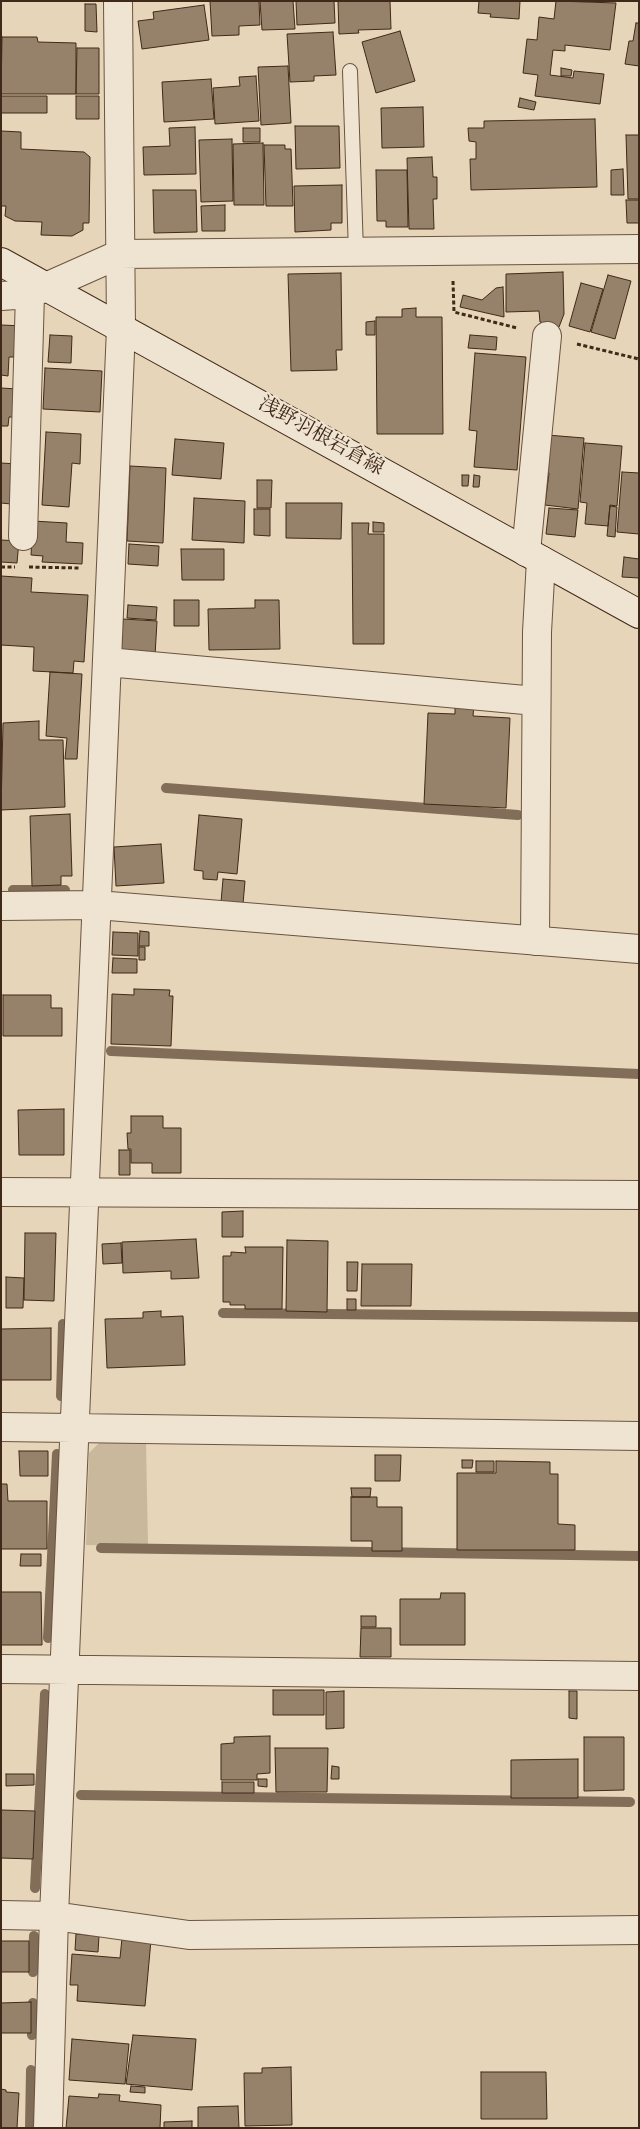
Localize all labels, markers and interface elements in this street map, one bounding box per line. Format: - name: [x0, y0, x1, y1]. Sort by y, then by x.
- street label: 浅野羽根岩倉線: [253, 394, 387, 482]

